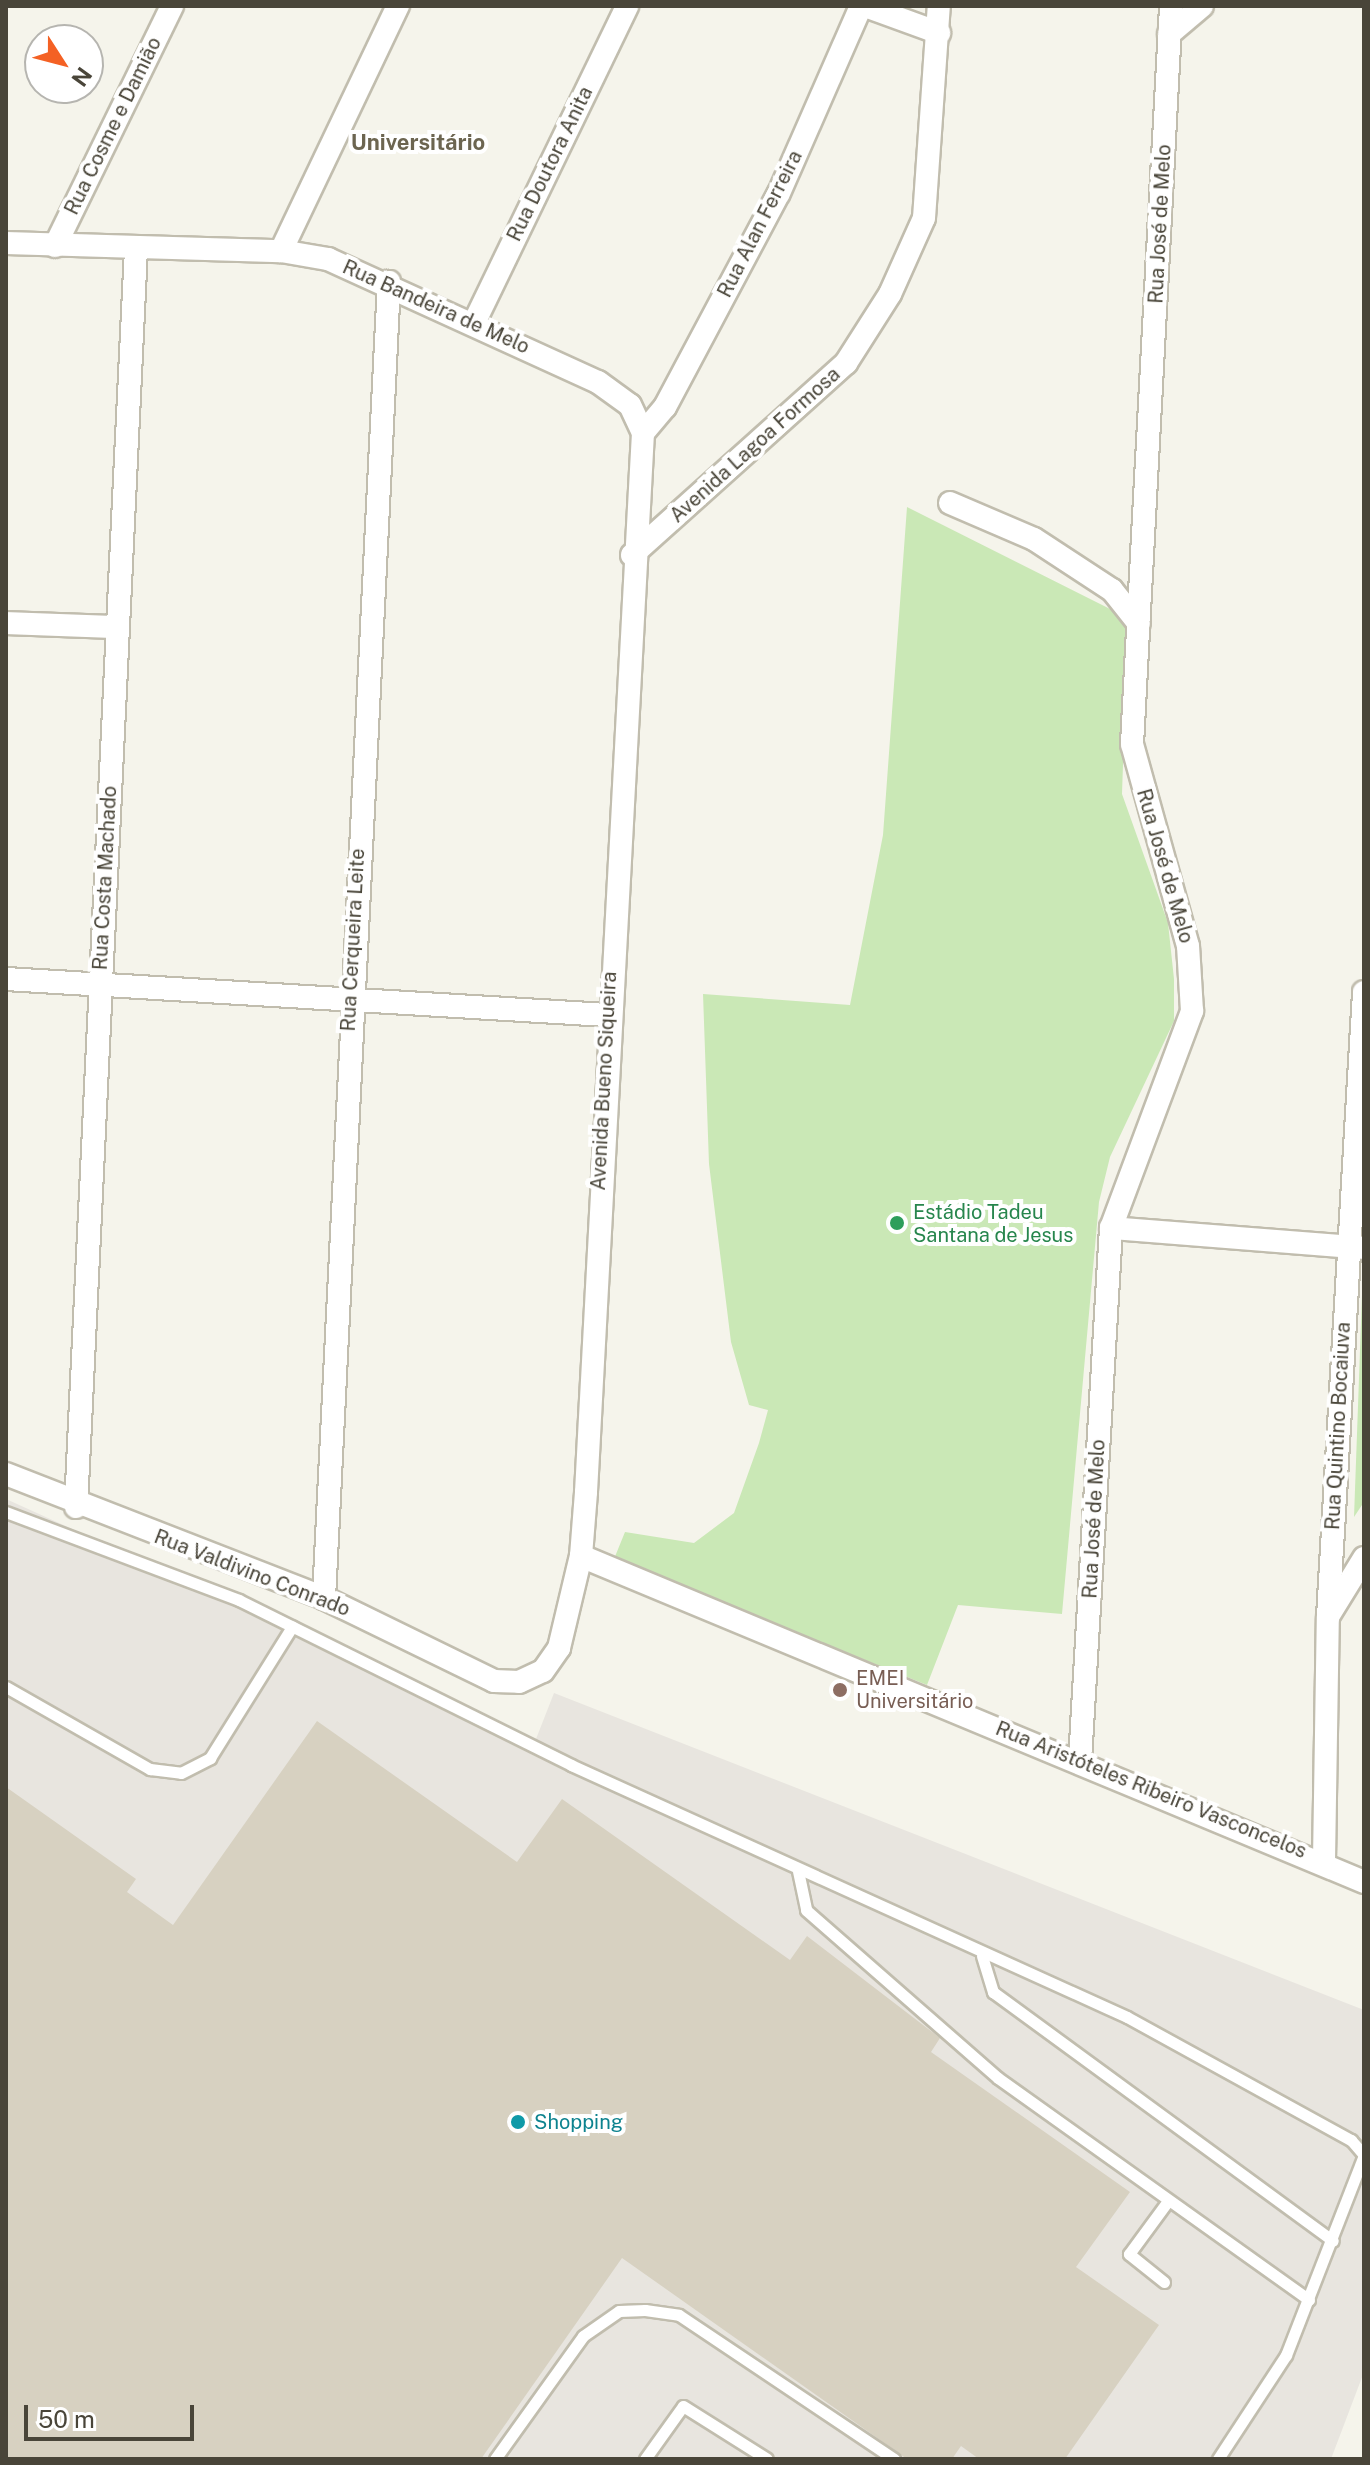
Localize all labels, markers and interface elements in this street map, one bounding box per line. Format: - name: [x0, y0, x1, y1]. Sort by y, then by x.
- north arrow: [24, 24, 104, 104]
- street label: Rua Cosme e Damião: [59, 33, 167, 219]
- text: N: [66, 62, 97, 92]
- street label: Rua Doutora Anita: [502, 83, 598, 245]
- district label: Universitário: [351, 130, 485, 156]
- street label: Rua José de Melo: [1144, 143, 1176, 305]
- street label: Rua Alan Ferreira: [713, 146, 807, 302]
- street label: Rua Bandeira de Melo: [339, 255, 533, 359]
- street label: Avenida Lagoa Formosa: [665, 362, 845, 528]
- street label: Rua Costa Machado: [88, 785, 122, 971]
- street label: Rua José de Melo: [1131, 786, 1199, 946]
- street label: Rua Cerqueira Leite: [336, 848, 370, 1032]
- street label: Avenida Bueno Siqueira: [586, 971, 622, 1191]
- place label: Estádio Tadeu Santana de Jesus: [913, 1200, 1074, 1247]
- marker: Estádio Tadeu Santana de Jesus: [888, 1214, 906, 1232]
- street label: Rua Quintino Bocaiuva: [1321, 1321, 1355, 1531]
- street label: Rua José de Melo: [1078, 1438, 1110, 1600]
- street label: Rua Valdivino Conrado: [150, 1524, 354, 1622]
- place label: EMEI Universitário: [856, 1666, 973, 1713]
- marker: EMEI Universitário: [831, 1681, 849, 1699]
- street label: Rua Aristóteles Ribeiro Vasconcelos: [992, 1716, 1310, 1864]
- place label: Shopping: [534, 2110, 623, 2134]
- marker: Shopping: [509, 2113, 527, 2131]
- scale bar: [28, 2389, 198, 2439]
- text: 50 m: [38, 2405, 95, 2433]

